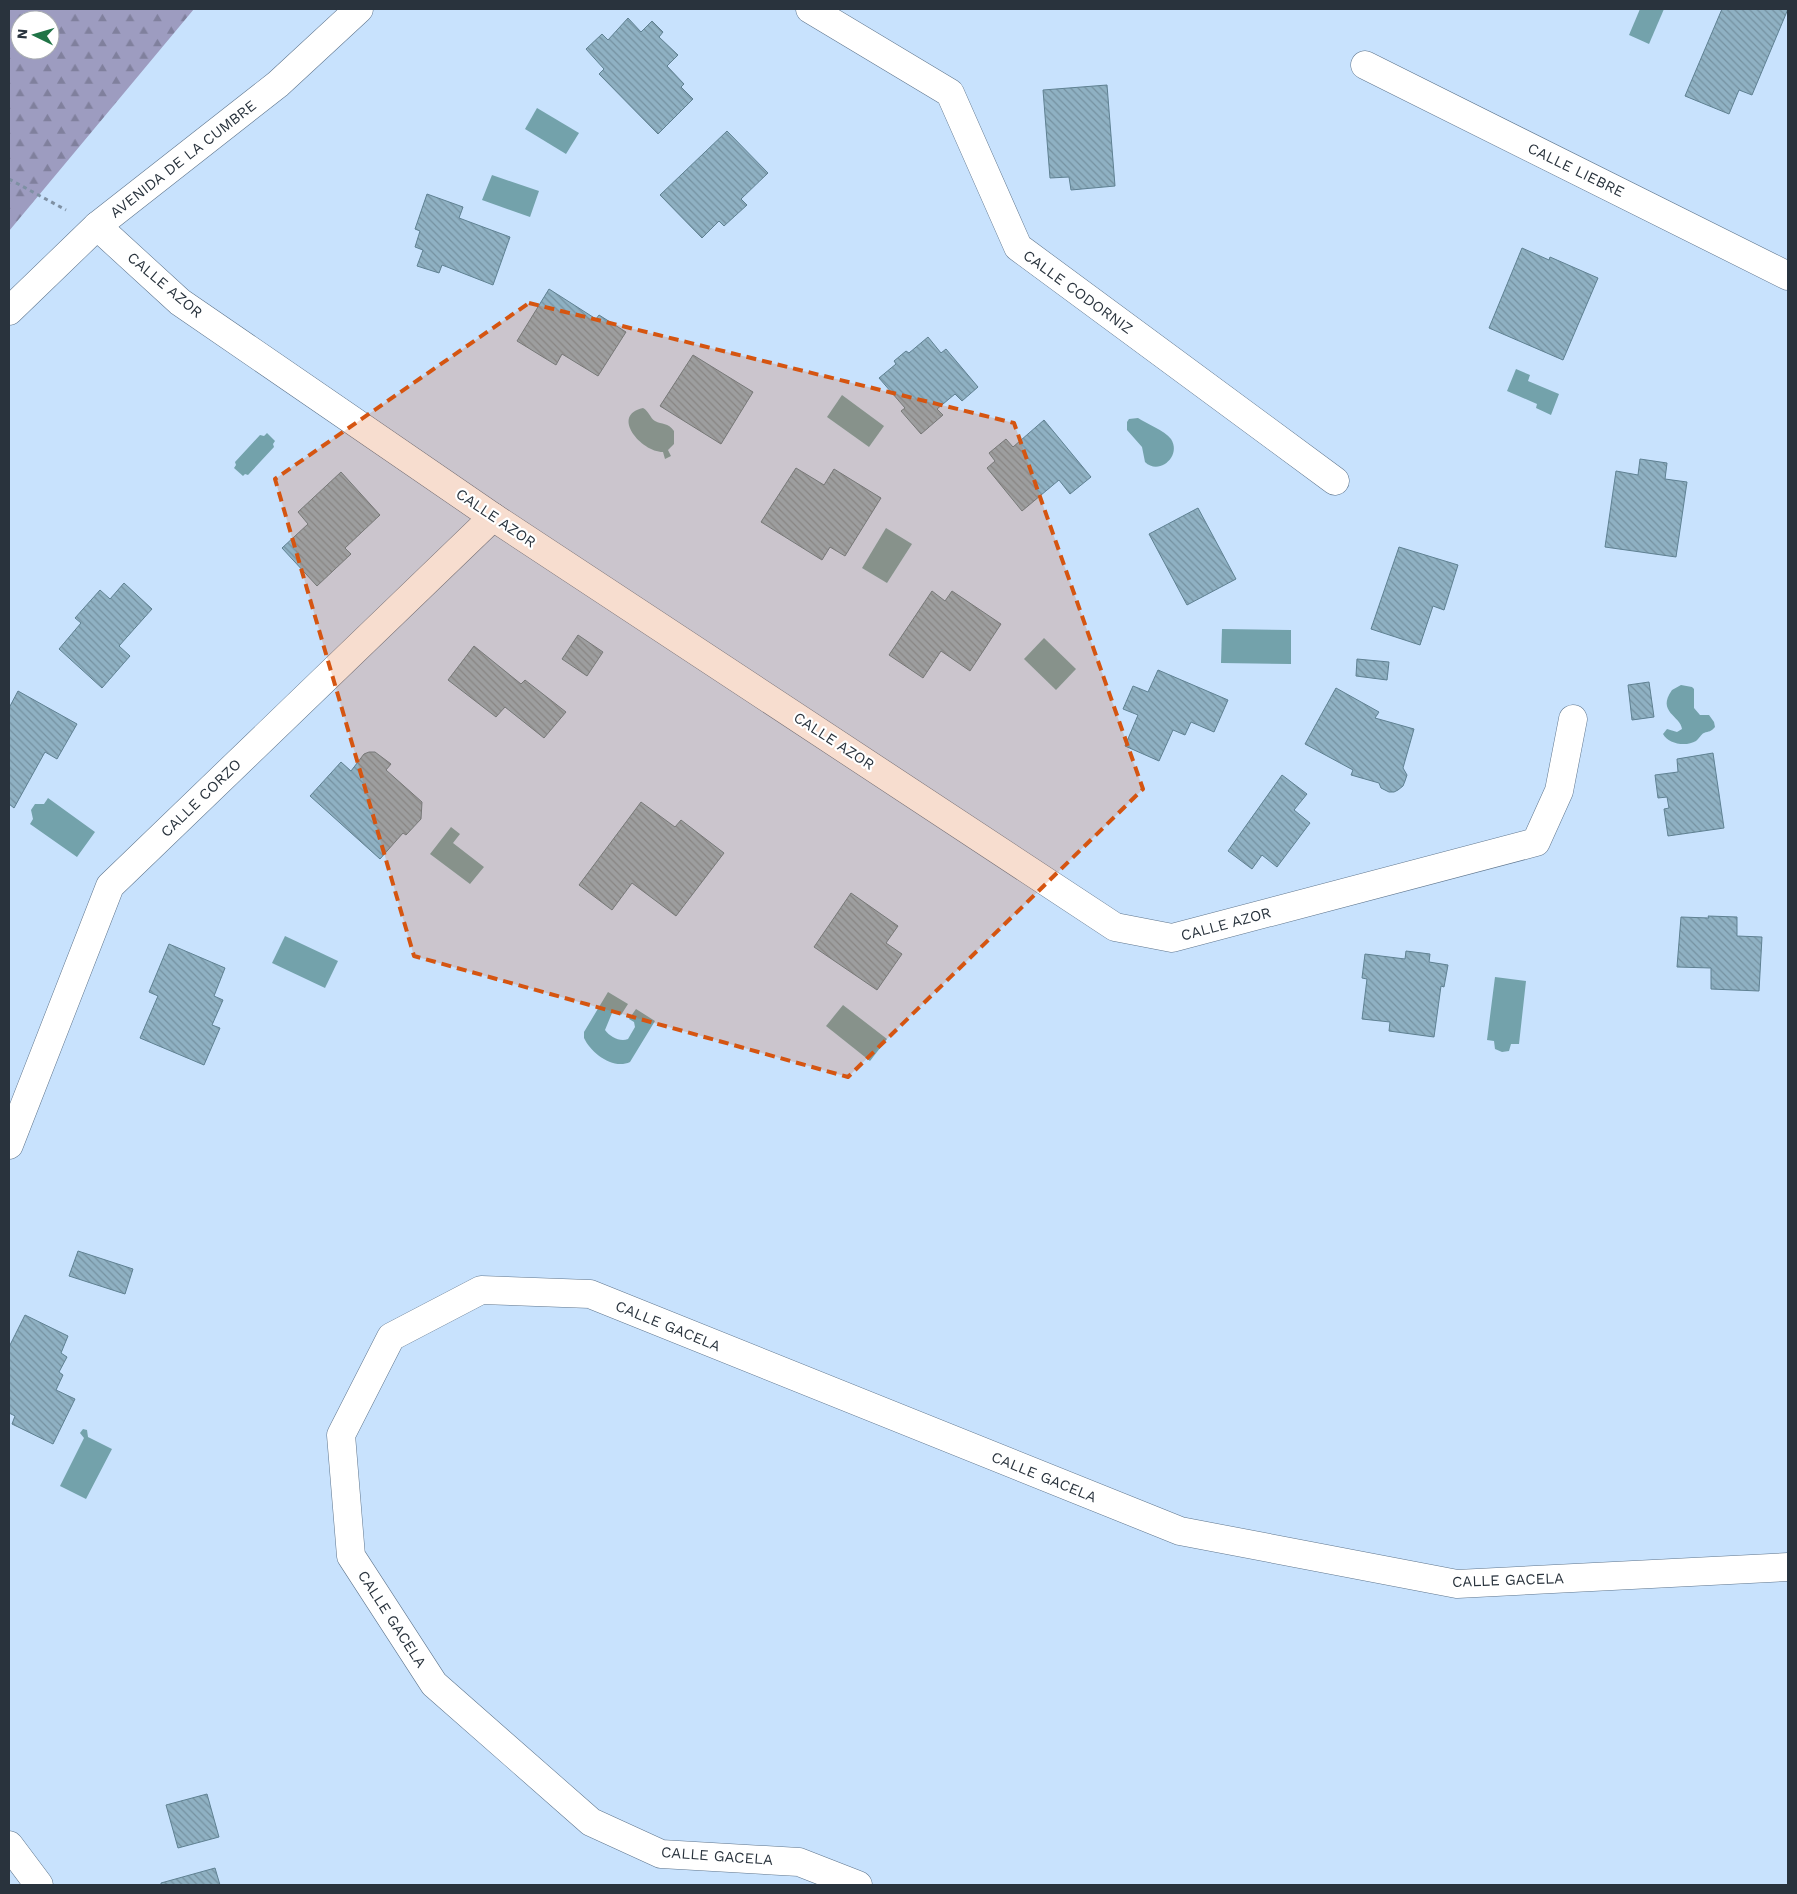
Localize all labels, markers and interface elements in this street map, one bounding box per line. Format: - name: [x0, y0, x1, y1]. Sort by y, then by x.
- north arrow: [10, 10, 60, 60]
- text: N: [14, 28, 30, 40]
- street label: AVENIDA DE LA CUMBRE: [106, 96, 260, 222]
- street label: CALLE LIEBRE: [1525, 139, 1627, 201]
- street label: CALLE CODORNIZ: [1020, 246, 1136, 338]
- street label: CALLE AZOR: [124, 248, 206, 322]
- street label: CALLE AZOR: [453, 485, 539, 551]
- street label: CALLE AZOR: [790, 708, 878, 774]
- street label: CALLE CORZO: [157, 755, 245, 841]
- street label: CALLE AZOR: [1179, 903, 1273, 945]
- street label: CALLE GACELA: [613, 1297, 723, 1355]
- street label: CALLE GACELA: [989, 1448, 1099, 1506]
- street label: CALLE GACELA: [354, 1567, 430, 1671]
- street label: CALLE GACELA: [1452, 1569, 1564, 1591]
- street label: CALLE GACELA: [661, 1843, 774, 1869]

